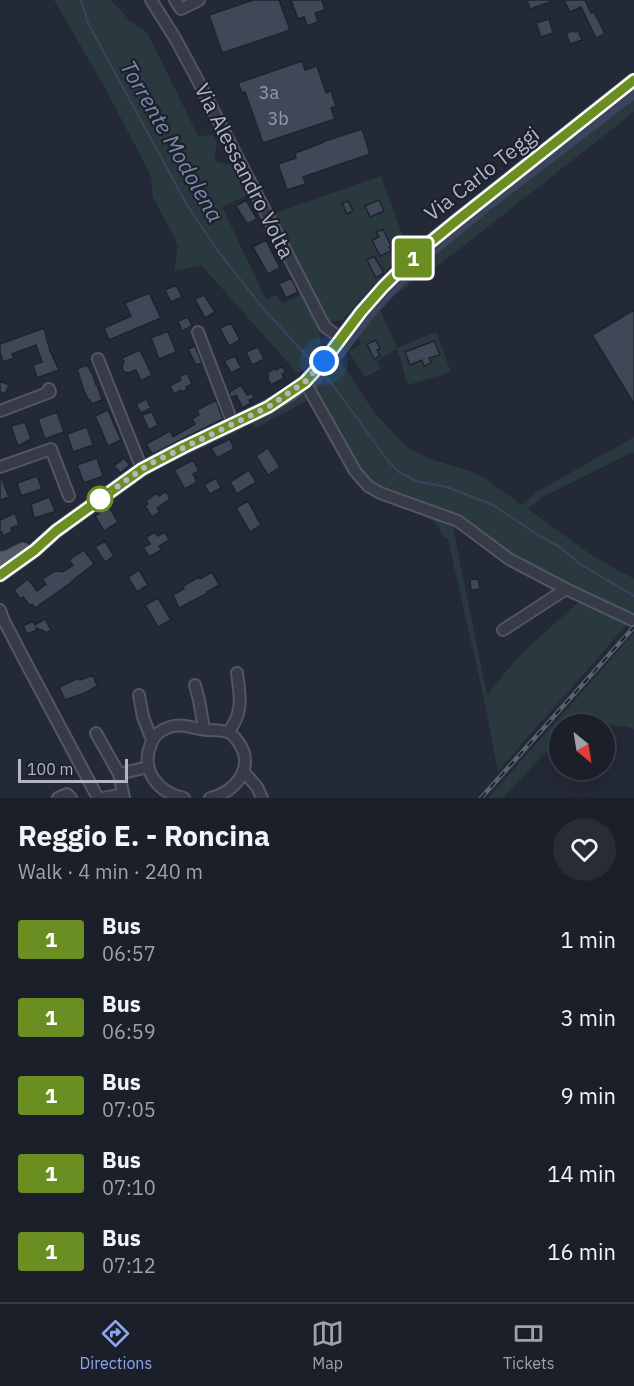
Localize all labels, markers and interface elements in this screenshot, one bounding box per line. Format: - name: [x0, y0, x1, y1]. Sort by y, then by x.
- water label: Torrente Modolena: [114, 54, 231, 227]
- street label: Via Alessandro Volta: [189, 78, 301, 263]
- house number: 3a: [259, 81, 280, 104]
- house number: 3b: [267, 107, 289, 130]
- street label: Via Carlo Teggi: [418, 120, 544, 227]
- line badge: 1: [394, 238, 432, 278]
- text: 1: [407, 244, 419, 272]
- your location: [309, 346, 339, 376]
- unlabelled marker: [87, 486, 113, 512]
- north arrow: [549, 714, 615, 780]
- map controls: [549, 714, 615, 780]
- scale bar: [18, 756, 128, 784]
- text: 100 m: [27, 759, 74, 779]
- text: Reggio E. - Roncina: [18, 817, 270, 854]
- button: heart: [553, 818, 616, 881]
- text: Walk · 4 min · 240 m: [18, 858, 203, 885]
- text: Bus: [102, 911, 141, 940]
- text: 1: [45, 925, 57, 953]
- text: 1 min: [560, 925, 616, 954]
- text: 06:57: [102, 940, 156, 967]
- text: Bus: [102, 989, 141, 1018]
- text: 1: [45, 1003, 57, 1031]
- text: 3 min: [560, 1003, 616, 1032]
- text: 06:59: [102, 1018, 156, 1045]
- text: Bus: [102, 1067, 141, 1096]
- text: 1: [45, 1081, 57, 1109]
- text: 9 min: [560, 1081, 616, 1110]
- text: 07:05: [102, 1096, 156, 1123]
- text: Bus: [102, 1145, 141, 1174]
- text: 1: [45, 1159, 57, 1187]
- text: 14 min: [547, 1159, 616, 1188]
- text: 07:10: [102, 1174, 156, 1201]
- text: Bus: [102, 1223, 141, 1252]
- text: 1: [45, 1237, 57, 1265]
- text: 16 min: [547, 1237, 616, 1266]
- text: 07:12: [102, 1252, 156, 1279]
- tab: Directions: [79, 1317, 152, 1373]
- tab: Map: [311, 1317, 344, 1373]
- tab: Tickets: [503, 1317, 555, 1373]

